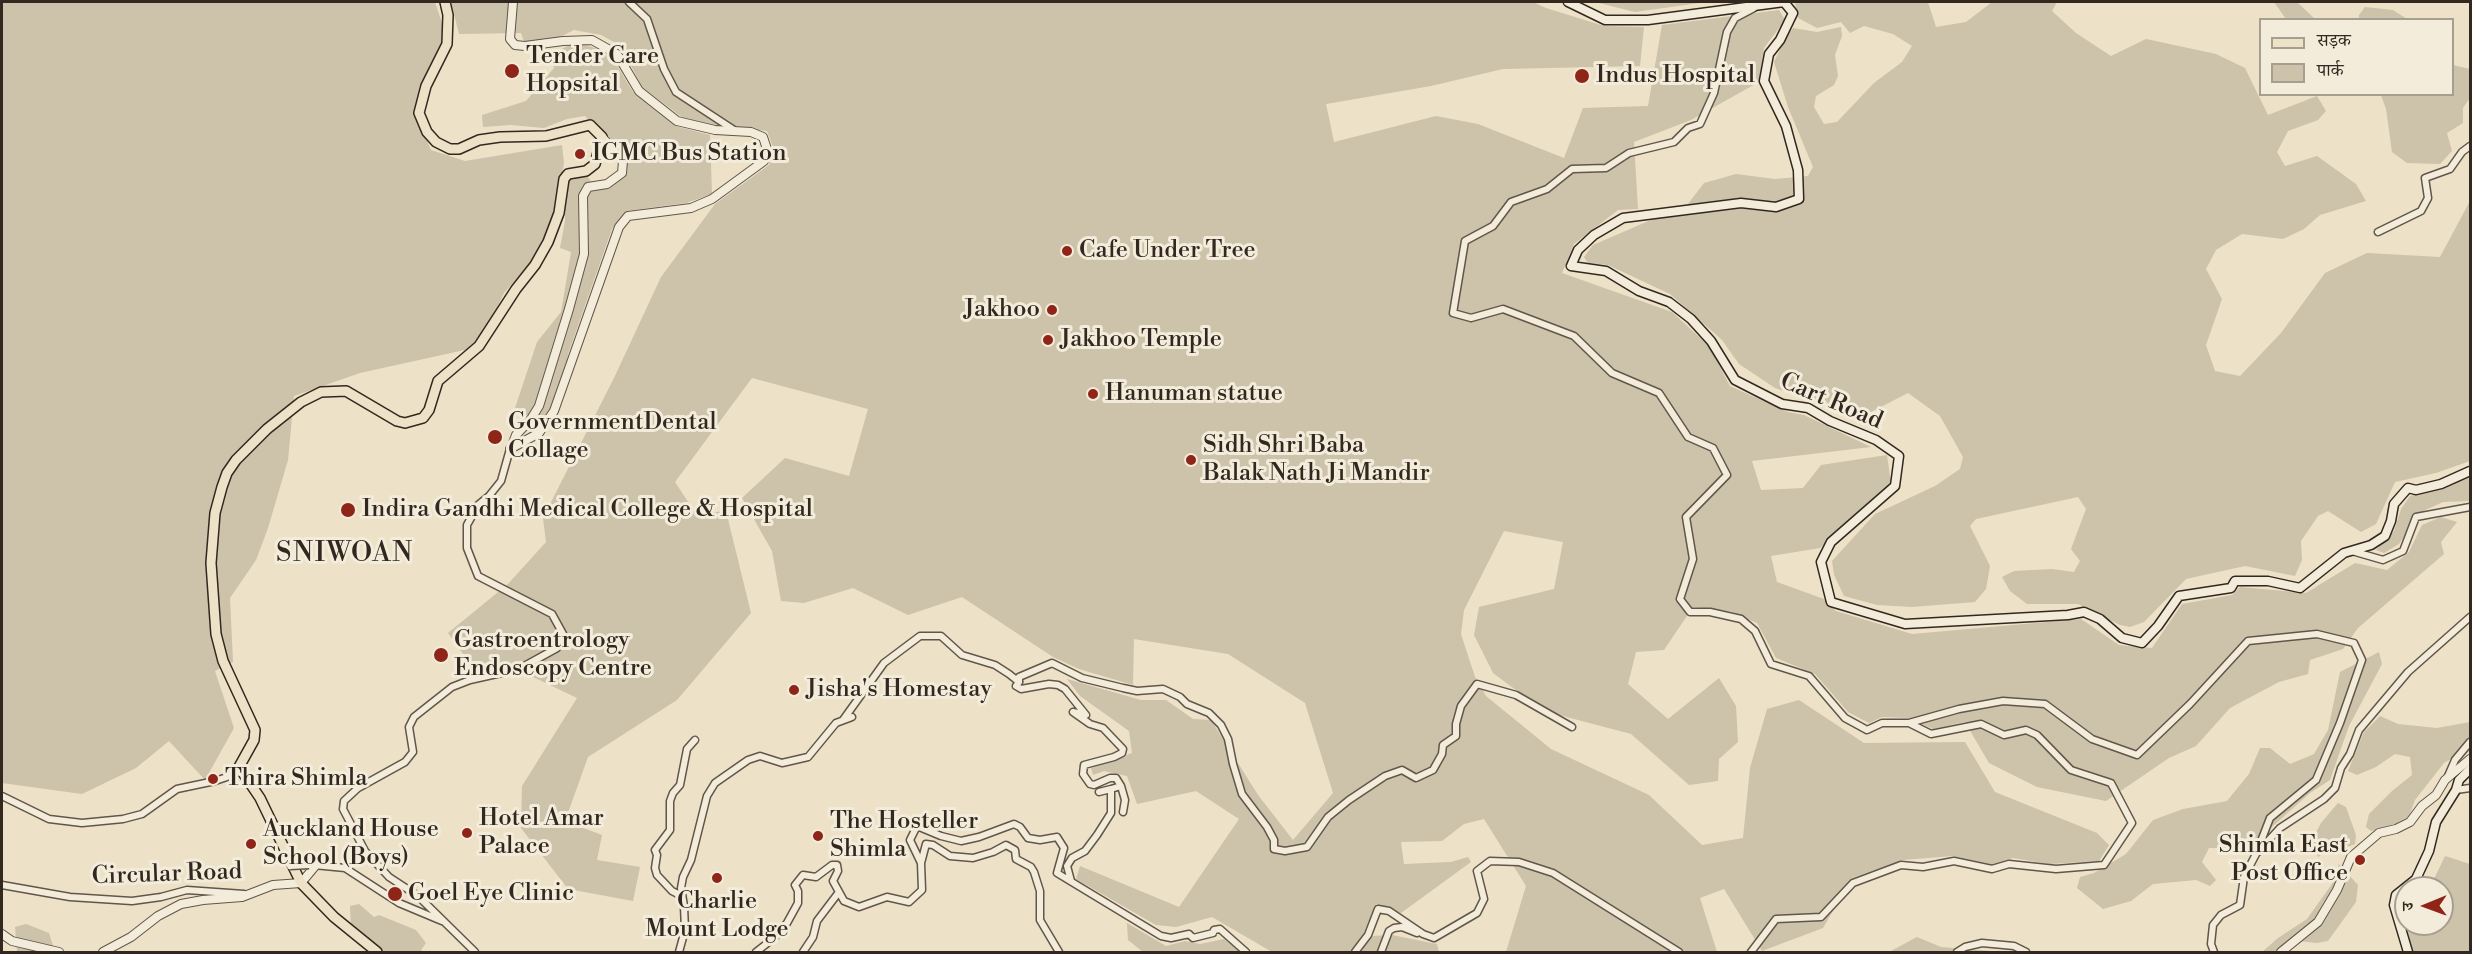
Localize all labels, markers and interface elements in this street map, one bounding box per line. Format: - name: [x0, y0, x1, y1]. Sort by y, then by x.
- legend: [2259, 18, 2454, 96]
- text: सड़क: [2317, 29, 2351, 52]
- place label: Tender Care Hopsital: [526, 43, 659, 99]
- text: पार्क: [2317, 59, 2344, 82]
- marker: Tender Care Hopsital: [503, 62, 521, 80]
- place label: Indus Hospital: [1596, 62, 1755, 90]
- marker: Indus Hospital: [1573, 67, 1591, 85]
- place label: IGMC Bus Station: [592, 140, 786, 168]
- marker: IGMC Bus Station: [573, 147, 587, 161]
- place label: Cafe Under Tree: [1079, 237, 1256, 265]
- marker: Cafe Under Tree: [1060, 244, 1074, 258]
- place label: Jakhoo: [964, 296, 1040, 324]
- marker: Jakhoo: [1045, 303, 1059, 317]
- place label: Jakhoo Temple: [1060, 326, 1222, 354]
- marker: Jakhoo Temple: [1041, 333, 1055, 347]
- street label: Cart Road: [1775, 367, 1887, 437]
- place label: Hanuman statue: [1105, 380, 1283, 408]
- marker: Hanuman statue: [1086, 387, 1100, 401]
- place label: GovernmentDental Collage: [508, 409, 717, 465]
- marker: GovernmentDental Collage: [486, 428, 504, 446]
- place label: Sidh Shri Baba Balak Nath Ji Mandir: [1203, 432, 1430, 488]
- marker: Sidh Shri Baba Balak Nath Ji Mandir: [1184, 453, 1198, 467]
- place label: Indira Gandhi Medical College & Hospital: [362, 496, 813, 524]
- marker: Indira Gandhi Medical College & Hospital: [339, 501, 357, 519]
- district label: SNIWOAN: [276, 539, 414, 571]
- place label: Gastroentrology Endoscopy Centre: [454, 627, 652, 683]
- marker: Gastroentrology Endoscopy Centre: [432, 646, 450, 664]
- place label: Jisha's Homestay: [806, 676, 992, 704]
- marker: Jisha's Homestay: [787, 683, 801, 697]
- place label: Thira Shimla: [225, 765, 367, 793]
- marker: Thira Shimla: [206, 772, 220, 786]
- place label: Hotel Amar Palace: [479, 805, 604, 861]
- place label: The Hosteller Shimla: [830, 808, 978, 864]
- place label: Auckland House School (Boys): [263, 816, 439, 872]
- marker: Hotel Amar Palace: [460, 826, 474, 840]
- marker: The Hosteller Shimla: [811, 829, 825, 843]
- place label: Shimla East Post Office: [2219, 832, 2348, 888]
- marker: Auckland House School (Boys): [244, 837, 258, 851]
- marker: Shimla East Post Office: [2353, 853, 2367, 867]
- street label: Circular Road: [91, 858, 243, 892]
- marker: Charlie Mount Lodge: [710, 871, 724, 885]
- north arrow: [2394, 876, 2454, 936]
- place label: Goel Eye Clinic: [408, 880, 574, 908]
- marker: Goel Eye Clinic: [386, 885, 404, 903]
- place label: Charlie Mount Lodge: [645, 888, 789, 944]
- text: उ: [2398, 902, 2418, 911]

